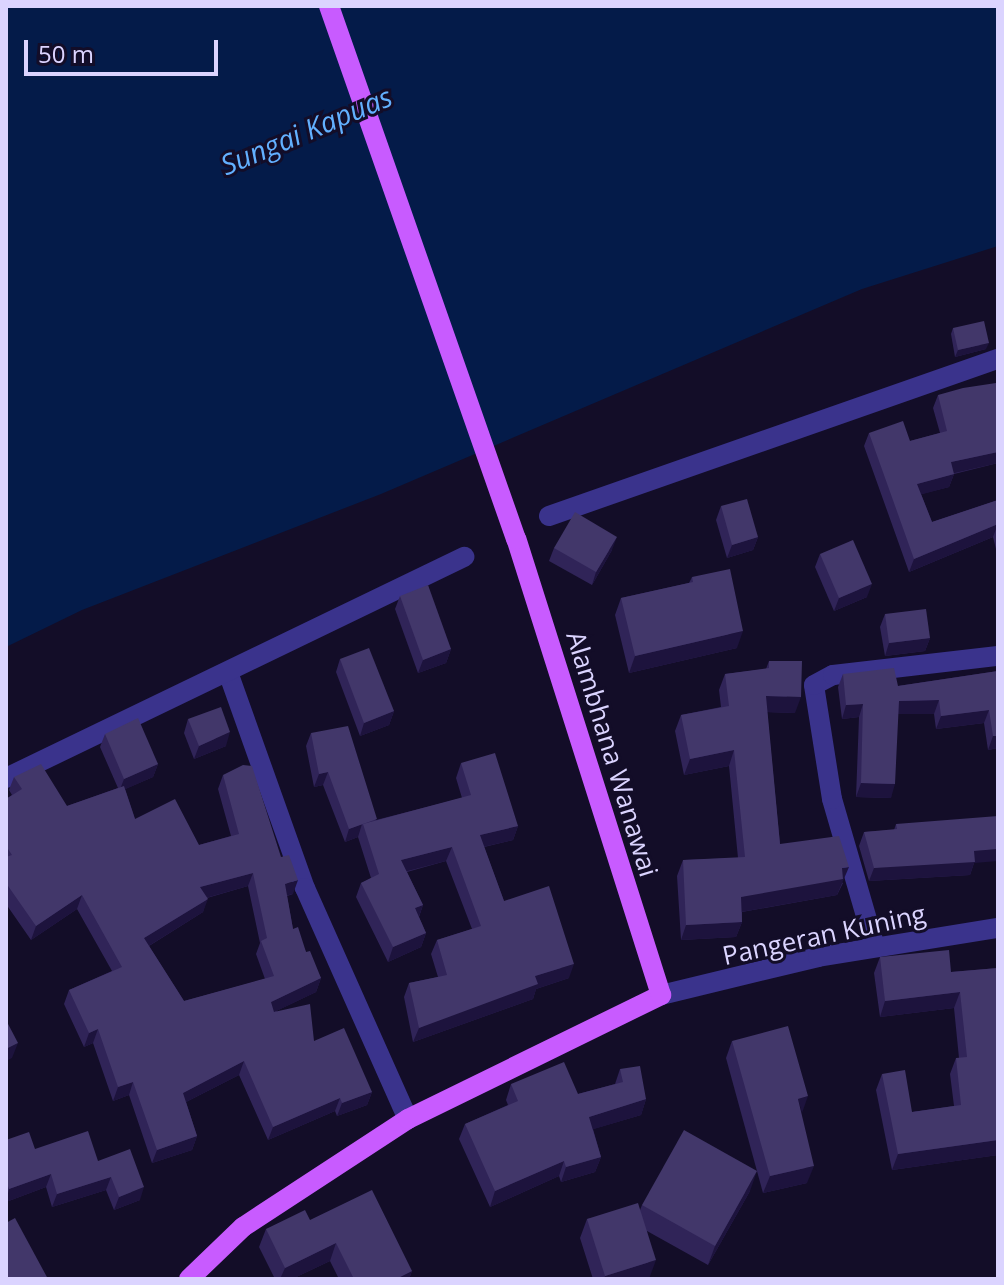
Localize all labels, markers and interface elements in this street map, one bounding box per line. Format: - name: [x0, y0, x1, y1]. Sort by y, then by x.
- scale bar: [28, 24, 222, 74]
- text: 50 m: [38, 37, 94, 70]
- water label: Sungai Kapuas: [215, 79, 397, 181]
- street label: Alambhana Wanawai: [560, 628, 664, 880]
- street label: Pangeran Kuning: [720, 898, 928, 972]

